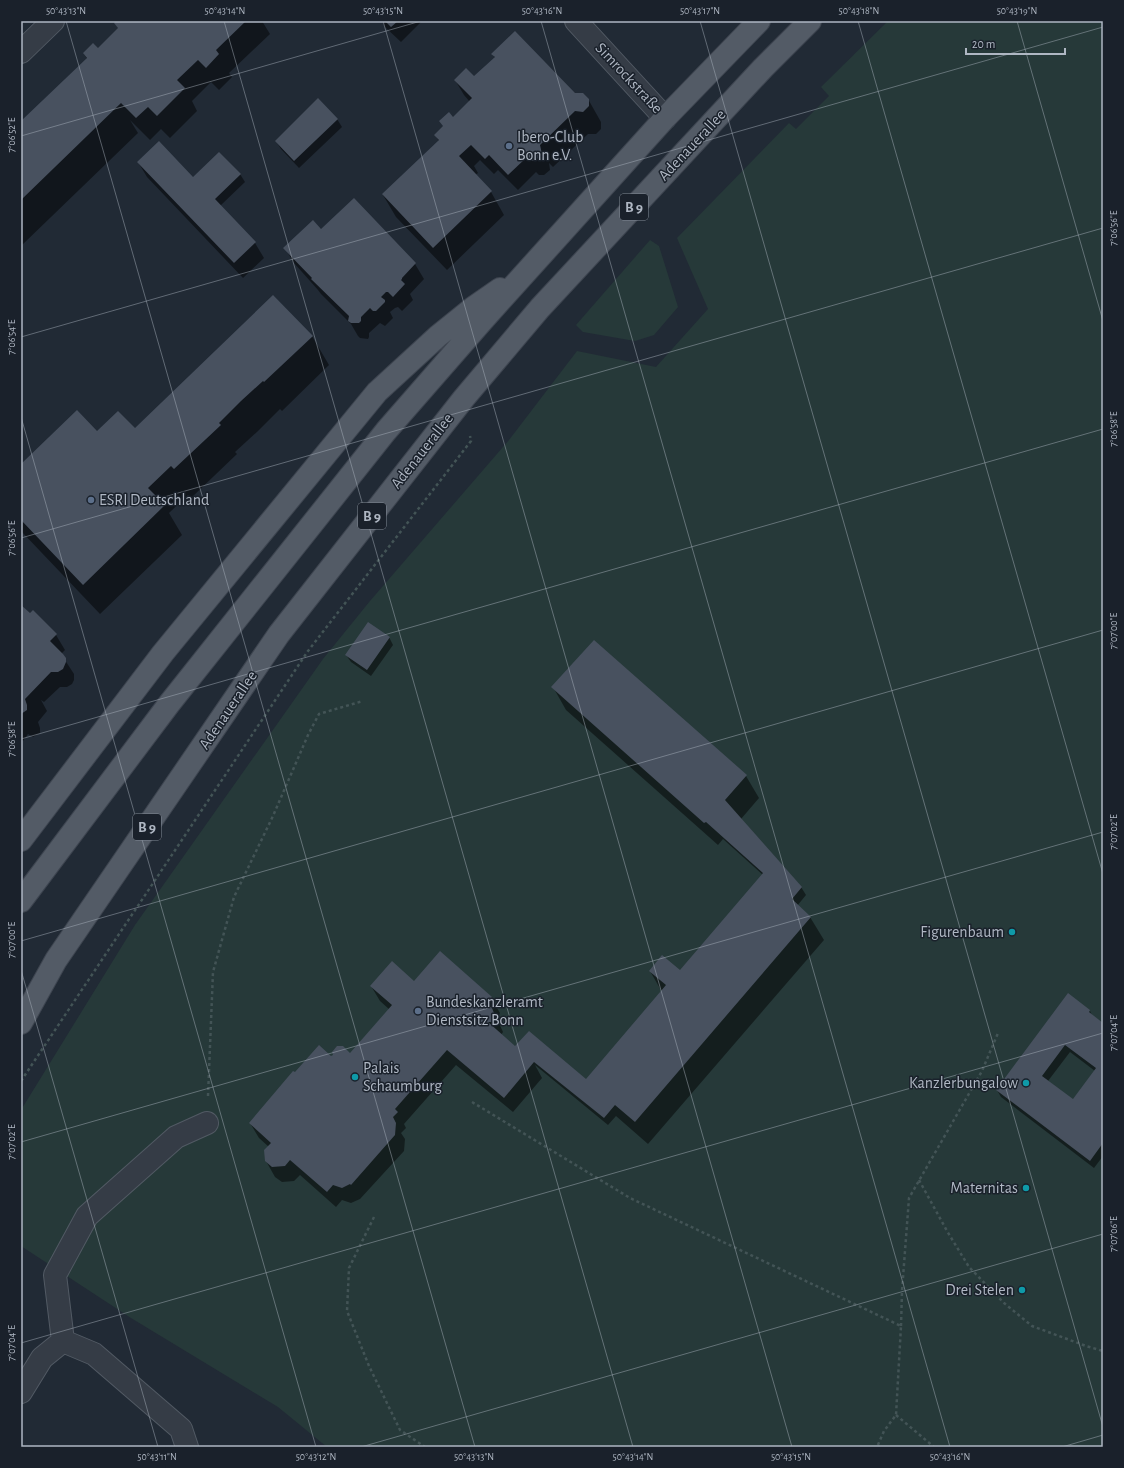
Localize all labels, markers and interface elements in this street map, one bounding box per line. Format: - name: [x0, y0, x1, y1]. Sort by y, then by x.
- text: 50°43'13"N: [46, 6, 86, 16]
- text: 50°43'14"N: [205, 6, 245, 16]
- text: 50°43'15"N: [363, 6, 403, 16]
- text: 50°43'16"N: [522, 6, 562, 16]
- text: 50°43'17"N: [680, 6, 720, 16]
- text: 50°43'18"N: [839, 6, 879, 16]
- text: 50°43'19"N: [997, 6, 1037, 16]
- scale bar: [966, 30, 1065, 56]
- text: 20 m: [972, 38, 995, 50]
- street label: Simrockstraße: [592, 40, 666, 116]
- street label: Adenauerallee: [655, 106, 729, 184]
- text: 7°06'52"E: [7, 117, 17, 153]
- place label: Ibero-Club Bonn e.V.: [517, 129, 583, 163]
- marker: Ibero-Club Bonn e.V.: [504, 141, 514, 151]
- road number: B 9: [620, 194, 648, 220]
- text: 7°06'56"E: [1109, 210, 1119, 246]
- text: 7°06'54"E: [7, 319, 17, 355]
- street label: Adenauerallee: [388, 410, 456, 492]
- text: 7°06'58"E: [1109, 411, 1119, 447]
- place label: ESRI Deutschland: [99, 492, 209, 508]
- marker: ESRI Deutschland: [86, 495, 96, 505]
- road number: B 9: [358, 503, 386, 529]
- text: 7°06'56"E: [7, 520, 17, 556]
- text: 7°07'00"E: [1109, 613, 1119, 649]
- street label: Adenauerallee: [196, 668, 260, 752]
- text: 7°06'58"E: [7, 721, 17, 757]
- road number: B 9: [133, 814, 161, 840]
- text: 7°07'02"E: [1109, 814, 1119, 850]
- text: 7°07'00"E: [7, 922, 17, 958]
- place label: Figurenbaum: [920, 924, 1004, 940]
- marker: Figurenbaum: [1007, 927, 1017, 937]
- place label: Bundeskanzleramt Dienstsitz Bonn: [426, 994, 543, 1028]
- marker: Bundeskanzleramt Dienstsitz Bonn: [413, 1006, 423, 1016]
- text: 7°07'04"E: [1109, 1015, 1119, 1051]
- place label: Palais Schaumburg: [363, 1060, 442, 1094]
- marker: Palais Schaumburg: [350, 1072, 360, 1082]
- place label: Kanzlerbungalow: [909, 1075, 1018, 1091]
- marker: Kanzlerbungalow: [1021, 1078, 1031, 1088]
- text: 7°07'02"E: [7, 1124, 17, 1160]
- place label: Maternitas: [950, 1180, 1018, 1196]
- marker: Maternitas: [1021, 1183, 1031, 1193]
- text: 7°07'06"E: [1109, 1216, 1119, 1252]
- place label: Drei Stelen: [945, 1282, 1014, 1298]
- marker: Drei Stelen: [1017, 1285, 1027, 1295]
- text: 7°07'04"E: [7, 1325, 17, 1361]
- text: 50°43'11"N: [137, 1452, 177, 1462]
- text: 50°43'12"N: [296, 1452, 336, 1462]
- text: 50°43'13"N: [454, 1452, 494, 1462]
- text: 50°43'14"N: [613, 1452, 653, 1462]
- text: 50°43'15"N: [771, 1452, 811, 1462]
- text: 50°43'16"N: [930, 1452, 970, 1462]

